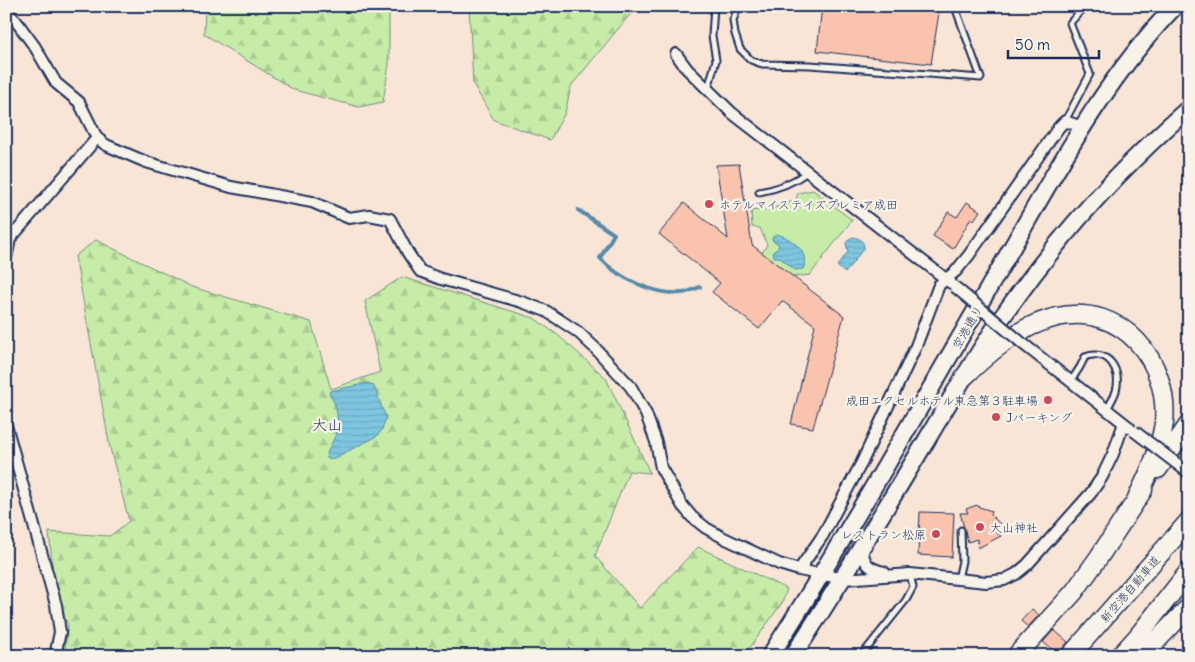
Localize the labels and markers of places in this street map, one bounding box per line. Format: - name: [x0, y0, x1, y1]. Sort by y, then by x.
- place label: ホテルマイステイズプレミア成田: [719, 197, 898, 212]
- marker: ホテルマイステイズプレミア成田: [703, 198, 715, 210]
- place label: 成田エクセルホテル東急第３駐車場: [846, 393, 1038, 408]
- marker: 成田エクセルホテル東急第３駐車場: [1042, 394, 1054, 406]
- place label: Jパーキング: [1006, 410, 1072, 425]
- marker: Jパーキング: [990, 411, 1002, 423]
- place label: 大山神社: [990, 520, 1038, 535]
- marker: 大山神社: [974, 521, 986, 533]
- place label: レストラン松原: [841, 527, 926, 542]
- marker: レストラン松原: [930, 528, 942, 540]

